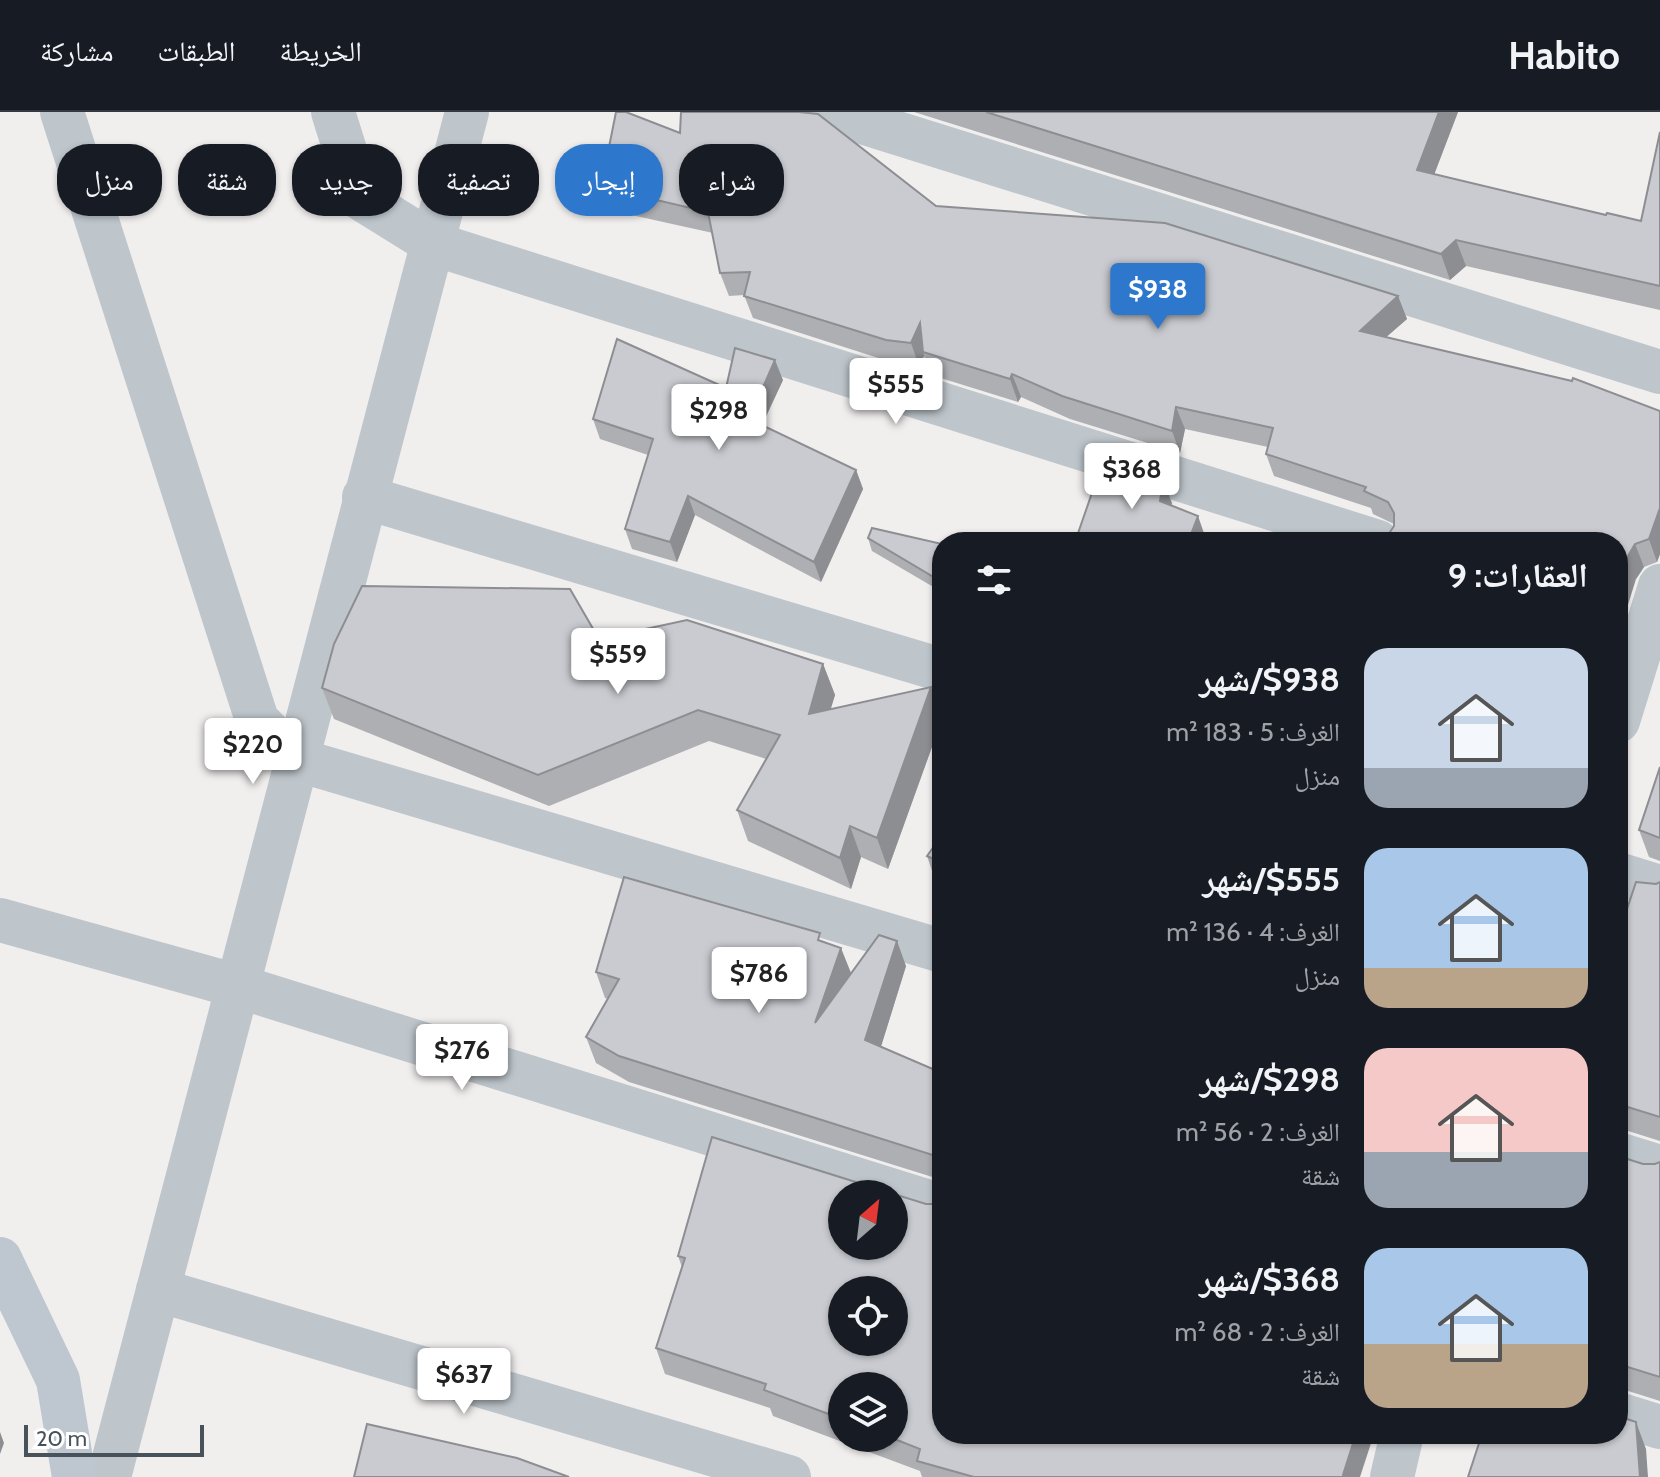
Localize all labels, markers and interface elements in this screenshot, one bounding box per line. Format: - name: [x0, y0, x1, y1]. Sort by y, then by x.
- text: Habito: [1508, 32, 1620, 79]
- text: مشاركة: [40, 34, 114, 68]
- text: الطبقات: [158, 34, 235, 68]
- text: الخريطة: [279, 34, 362, 68]
- chip: منزل: [57, 144, 162, 216]
- chip: شقة: [178, 144, 276, 216]
- chip: جديد: [292, 144, 402, 216]
- chip: تصفية: [418, 144, 539, 216]
- chip: إيجار: [555, 144, 663, 216]
- chip: شراء: [679, 144, 784, 216]
- pin: $938: [1111, 263, 1205, 331]
- text: $938: [1128, 273, 1188, 305]
- pin: $555: [849, 358, 943, 426]
- text: $555: [868, 368, 924, 400]
- pin: $298: [672, 384, 766, 452]
- text: $298: [689, 394, 749, 426]
- pin: $368: [1085, 443, 1179, 511]
- text: $368: [1102, 453, 1162, 485]
- text: العقارات: 9: [1448, 554, 1588, 596]
- icon: filters: [972, 558, 1016, 602]
- pin: $559: [571, 628, 665, 696]
- text: $559: [589, 638, 647, 670]
- text: $938/شهر: [1199, 658, 1340, 700]
- icon: home: [1428, 680, 1524, 776]
- text: الغرف: 5 · 183 m²: [1166, 716, 1340, 748]
- pin: $220: [206, 718, 300, 786]
- text: $220: [223, 728, 283, 760]
- text: منزل: [1295, 760, 1340, 792]
- text: $555/شهر: [1203, 858, 1340, 900]
- icon: home: [1428, 880, 1524, 976]
- text: الغرف: 4 · 136 m²: [1166, 916, 1340, 948]
- pin: $786: [712, 947, 806, 1015]
- text: $786: [730, 957, 788, 989]
- text: منزل: [1295, 960, 1340, 992]
- pin: $276: [415, 1024, 509, 1092]
- text: $276: [434, 1034, 490, 1066]
- text: $298/شهر: [1200, 1058, 1340, 1100]
- icon: home: [1428, 1080, 1524, 1176]
- text: الغرف: 2 · 56 m²: [1176, 1116, 1340, 1148]
- text: شقة: [1301, 1160, 1340, 1192]
- north arrow: [828, 1180, 908, 1260]
- map controls: [828, 1180, 908, 1452]
- text: $368/شهر: [1199, 1258, 1340, 1300]
- button: locate: [828, 1276, 908, 1356]
- icon: home: [1428, 1280, 1524, 1376]
- text: الغرف: 2 · 68 m²: [1174, 1316, 1340, 1348]
- pin: $637: [417, 1348, 511, 1416]
- text: $637: [436, 1358, 492, 1390]
- text: شقة: [1301, 1360, 1340, 1392]
- button: layers: [828, 1372, 908, 1452]
- scale bar: [24, 1421, 204, 1457]
- text: 20 m: [36, 1425, 87, 1452]

